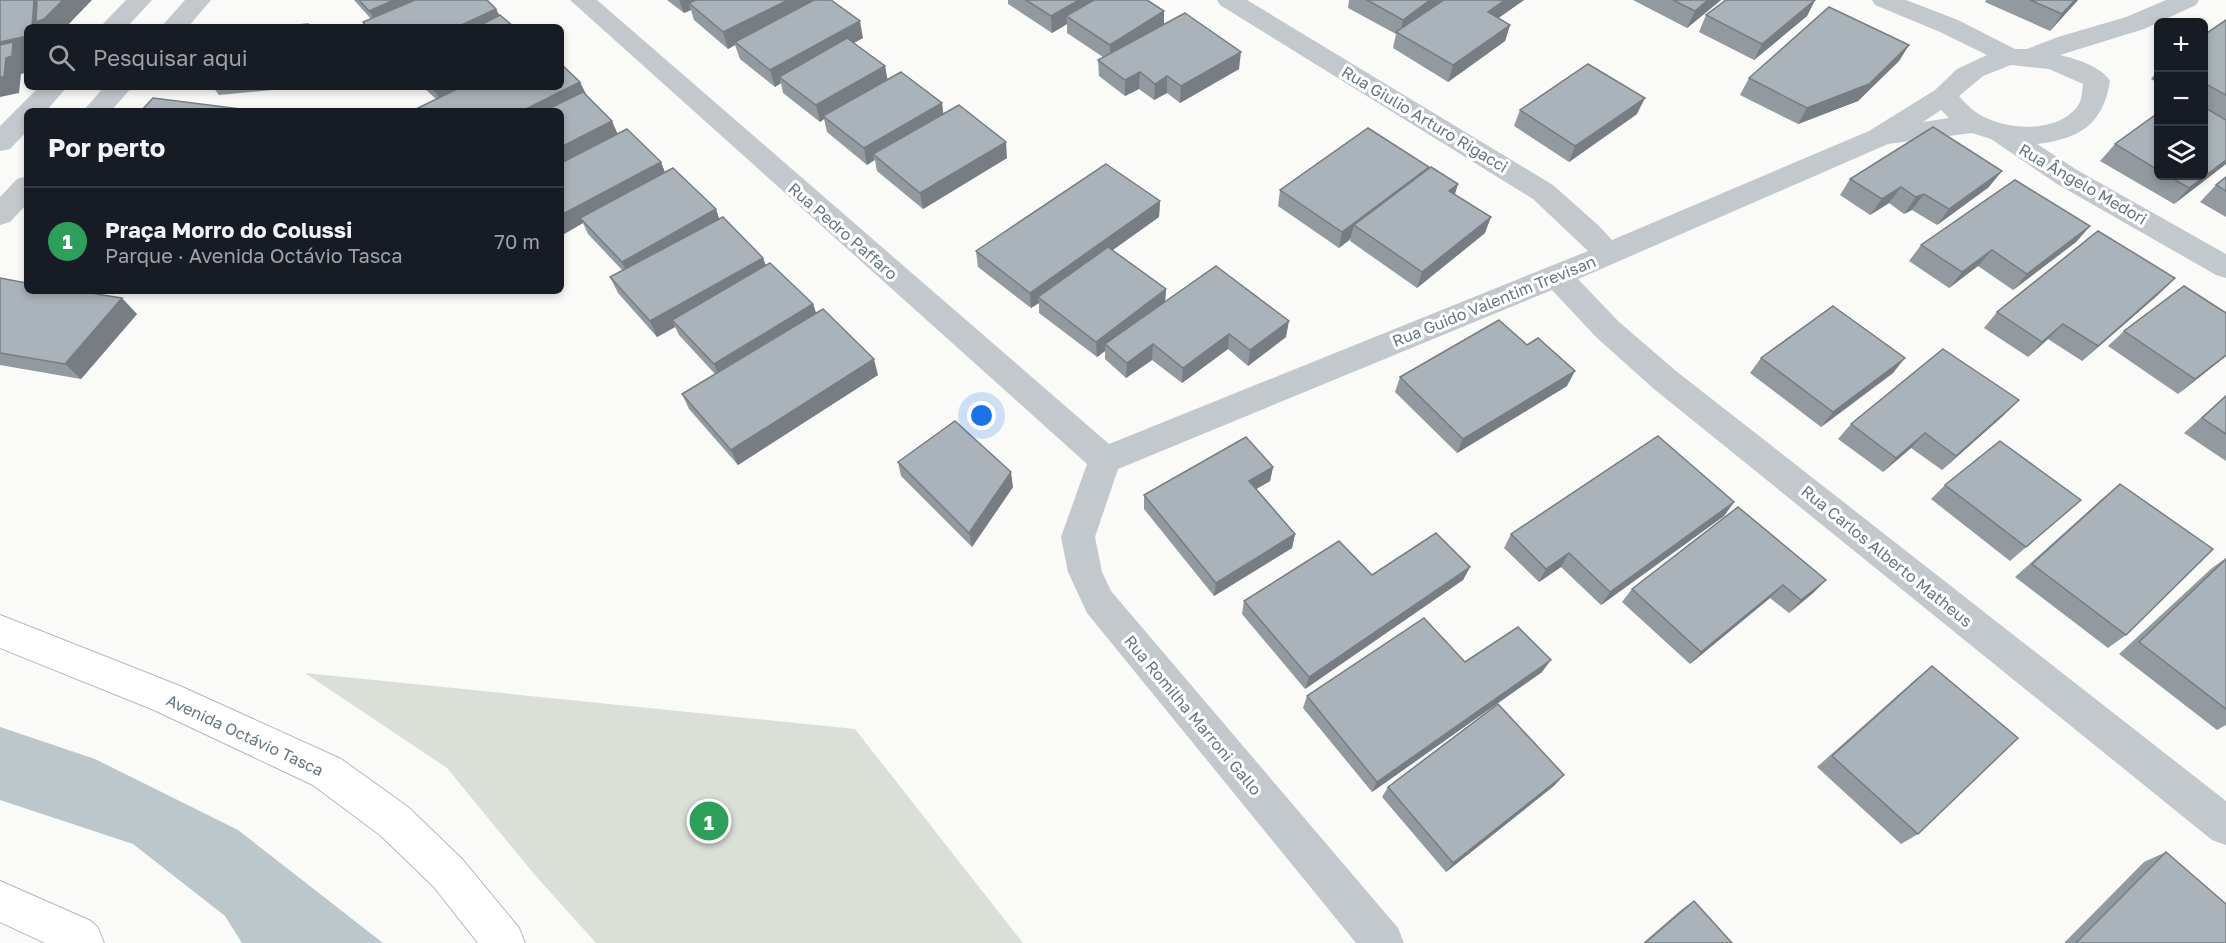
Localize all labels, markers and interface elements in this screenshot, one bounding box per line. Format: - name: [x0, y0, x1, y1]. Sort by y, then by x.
- map controls: [2154, 18, 2208, 180]
- button: +: [2154, 18, 2208, 72]
- search box: [24, 24, 564, 90]
- icon: search: [45, 41, 78, 74]
- text: Pesquisar aqui: [93, 44, 248, 71]
- street label: Rua Giulio Arturo Rigacci: [1338, 61, 1512, 177]
- button: −: [2154, 72, 2208, 126]
- button: layers: [2154, 126, 2208, 180]
- text: Por perto: [48, 132, 165, 163]
- street label: Rua Ângelo Medori: [2015, 139, 2151, 229]
- street label: Rua Pedro Paffaro: [784, 178, 902, 284]
- text: Praça Morro do Colussi: [105, 216, 352, 243]
- text: 1: [62, 229, 73, 253]
- text: 70 m: [494, 229, 540, 253]
- text: Parque · Avenida Octávio Tasca: [105, 243, 403, 267]
- street label: Rua Guido Valentim Trevisan: [1389, 251, 1599, 351]
- your location: [967, 401, 996, 430]
- street label: Rua Carlos Alberto Matheus: [1798, 481, 1976, 631]
- street label: Rua Romilha Marroni Gallo: [1120, 631, 1266, 799]
- street label: Avenida Octávio Tasca: [163, 690, 327, 780]
- pin: 1: [690, 798, 728, 844]

